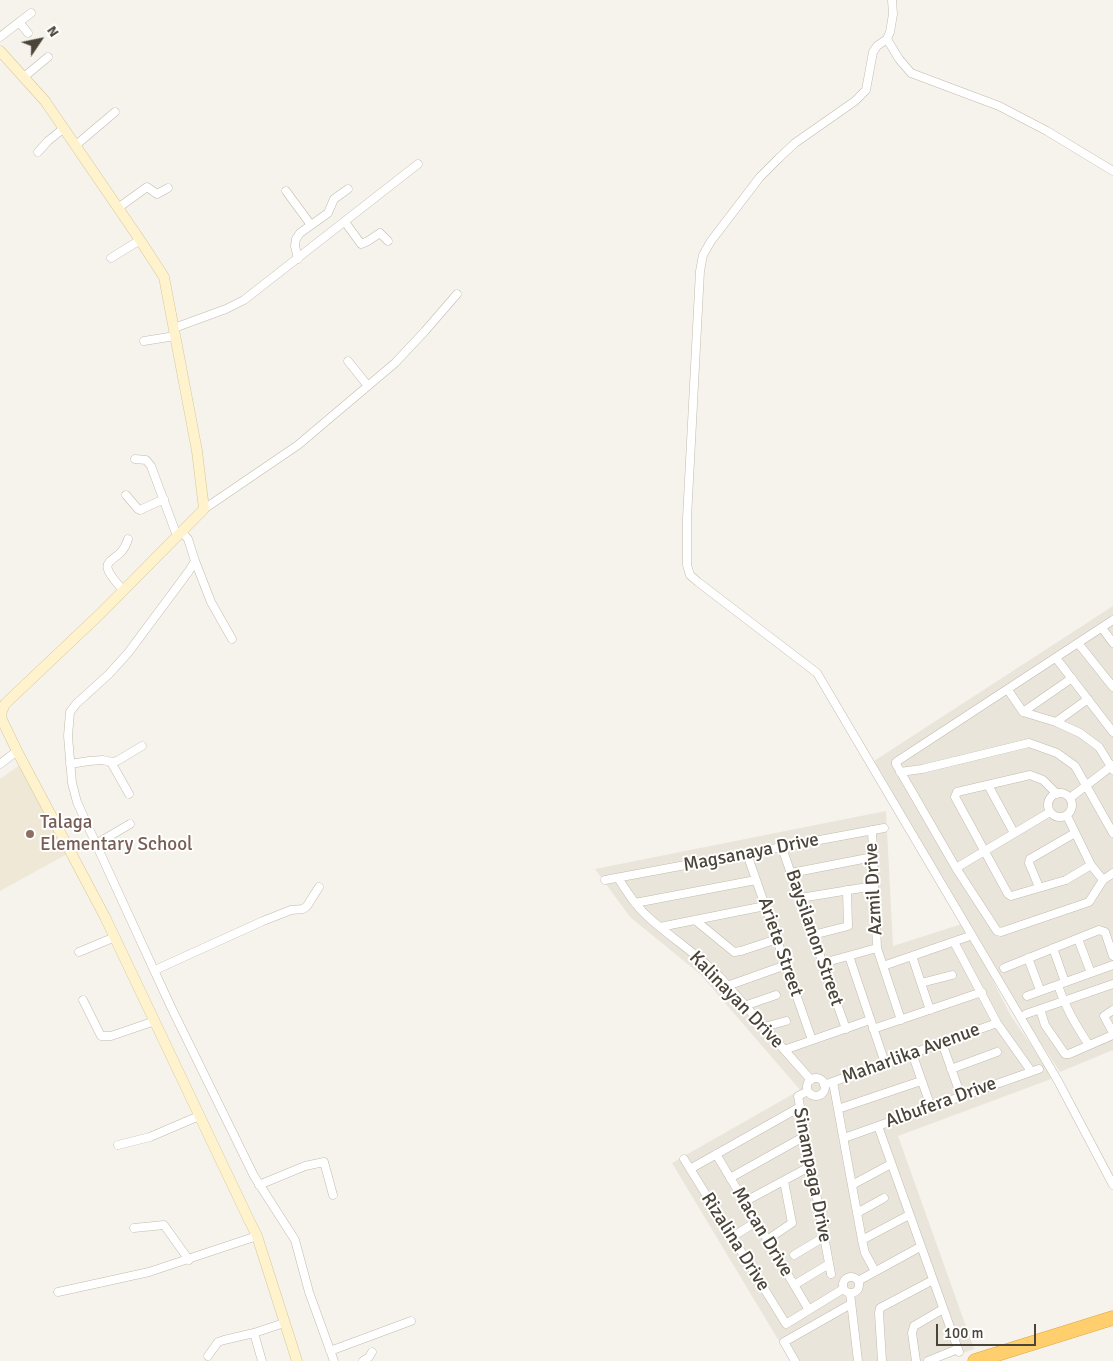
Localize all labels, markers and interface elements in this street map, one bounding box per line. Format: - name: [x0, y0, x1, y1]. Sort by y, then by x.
- north arrow: [15, 15, 65, 65]
- text: N: [43, 23, 63, 40]
- place label: Talaga Elementary School: [40, 812, 193, 856]
- marker: Talaga Elementary School: [24, 828, 36, 840]
- street label: Magsanaya Drive: [681, 829, 821, 877]
- street label: Azmil Drive: [860, 842, 888, 936]
- street label: Baysilanon Street: [780, 867, 848, 1009]
- street label: Ariete Street: [752, 894, 808, 1000]
- street label: Kalinayan Drive: [684, 947, 788, 1053]
- street label: Maharlika Avenue: [839, 1018, 983, 1090]
- street label: Albufera Drive: [882, 1072, 1000, 1134]
- street label: Sinampaga Drive: [788, 1106, 836, 1244]
- street label: Macan Drive: [726, 1183, 798, 1281]
- street label: Rizalina Drive: [696, 1188, 774, 1296]
- scale bar: [938, 1314, 1038, 1346]
- text: 100 m: [944, 1324, 984, 1342]

